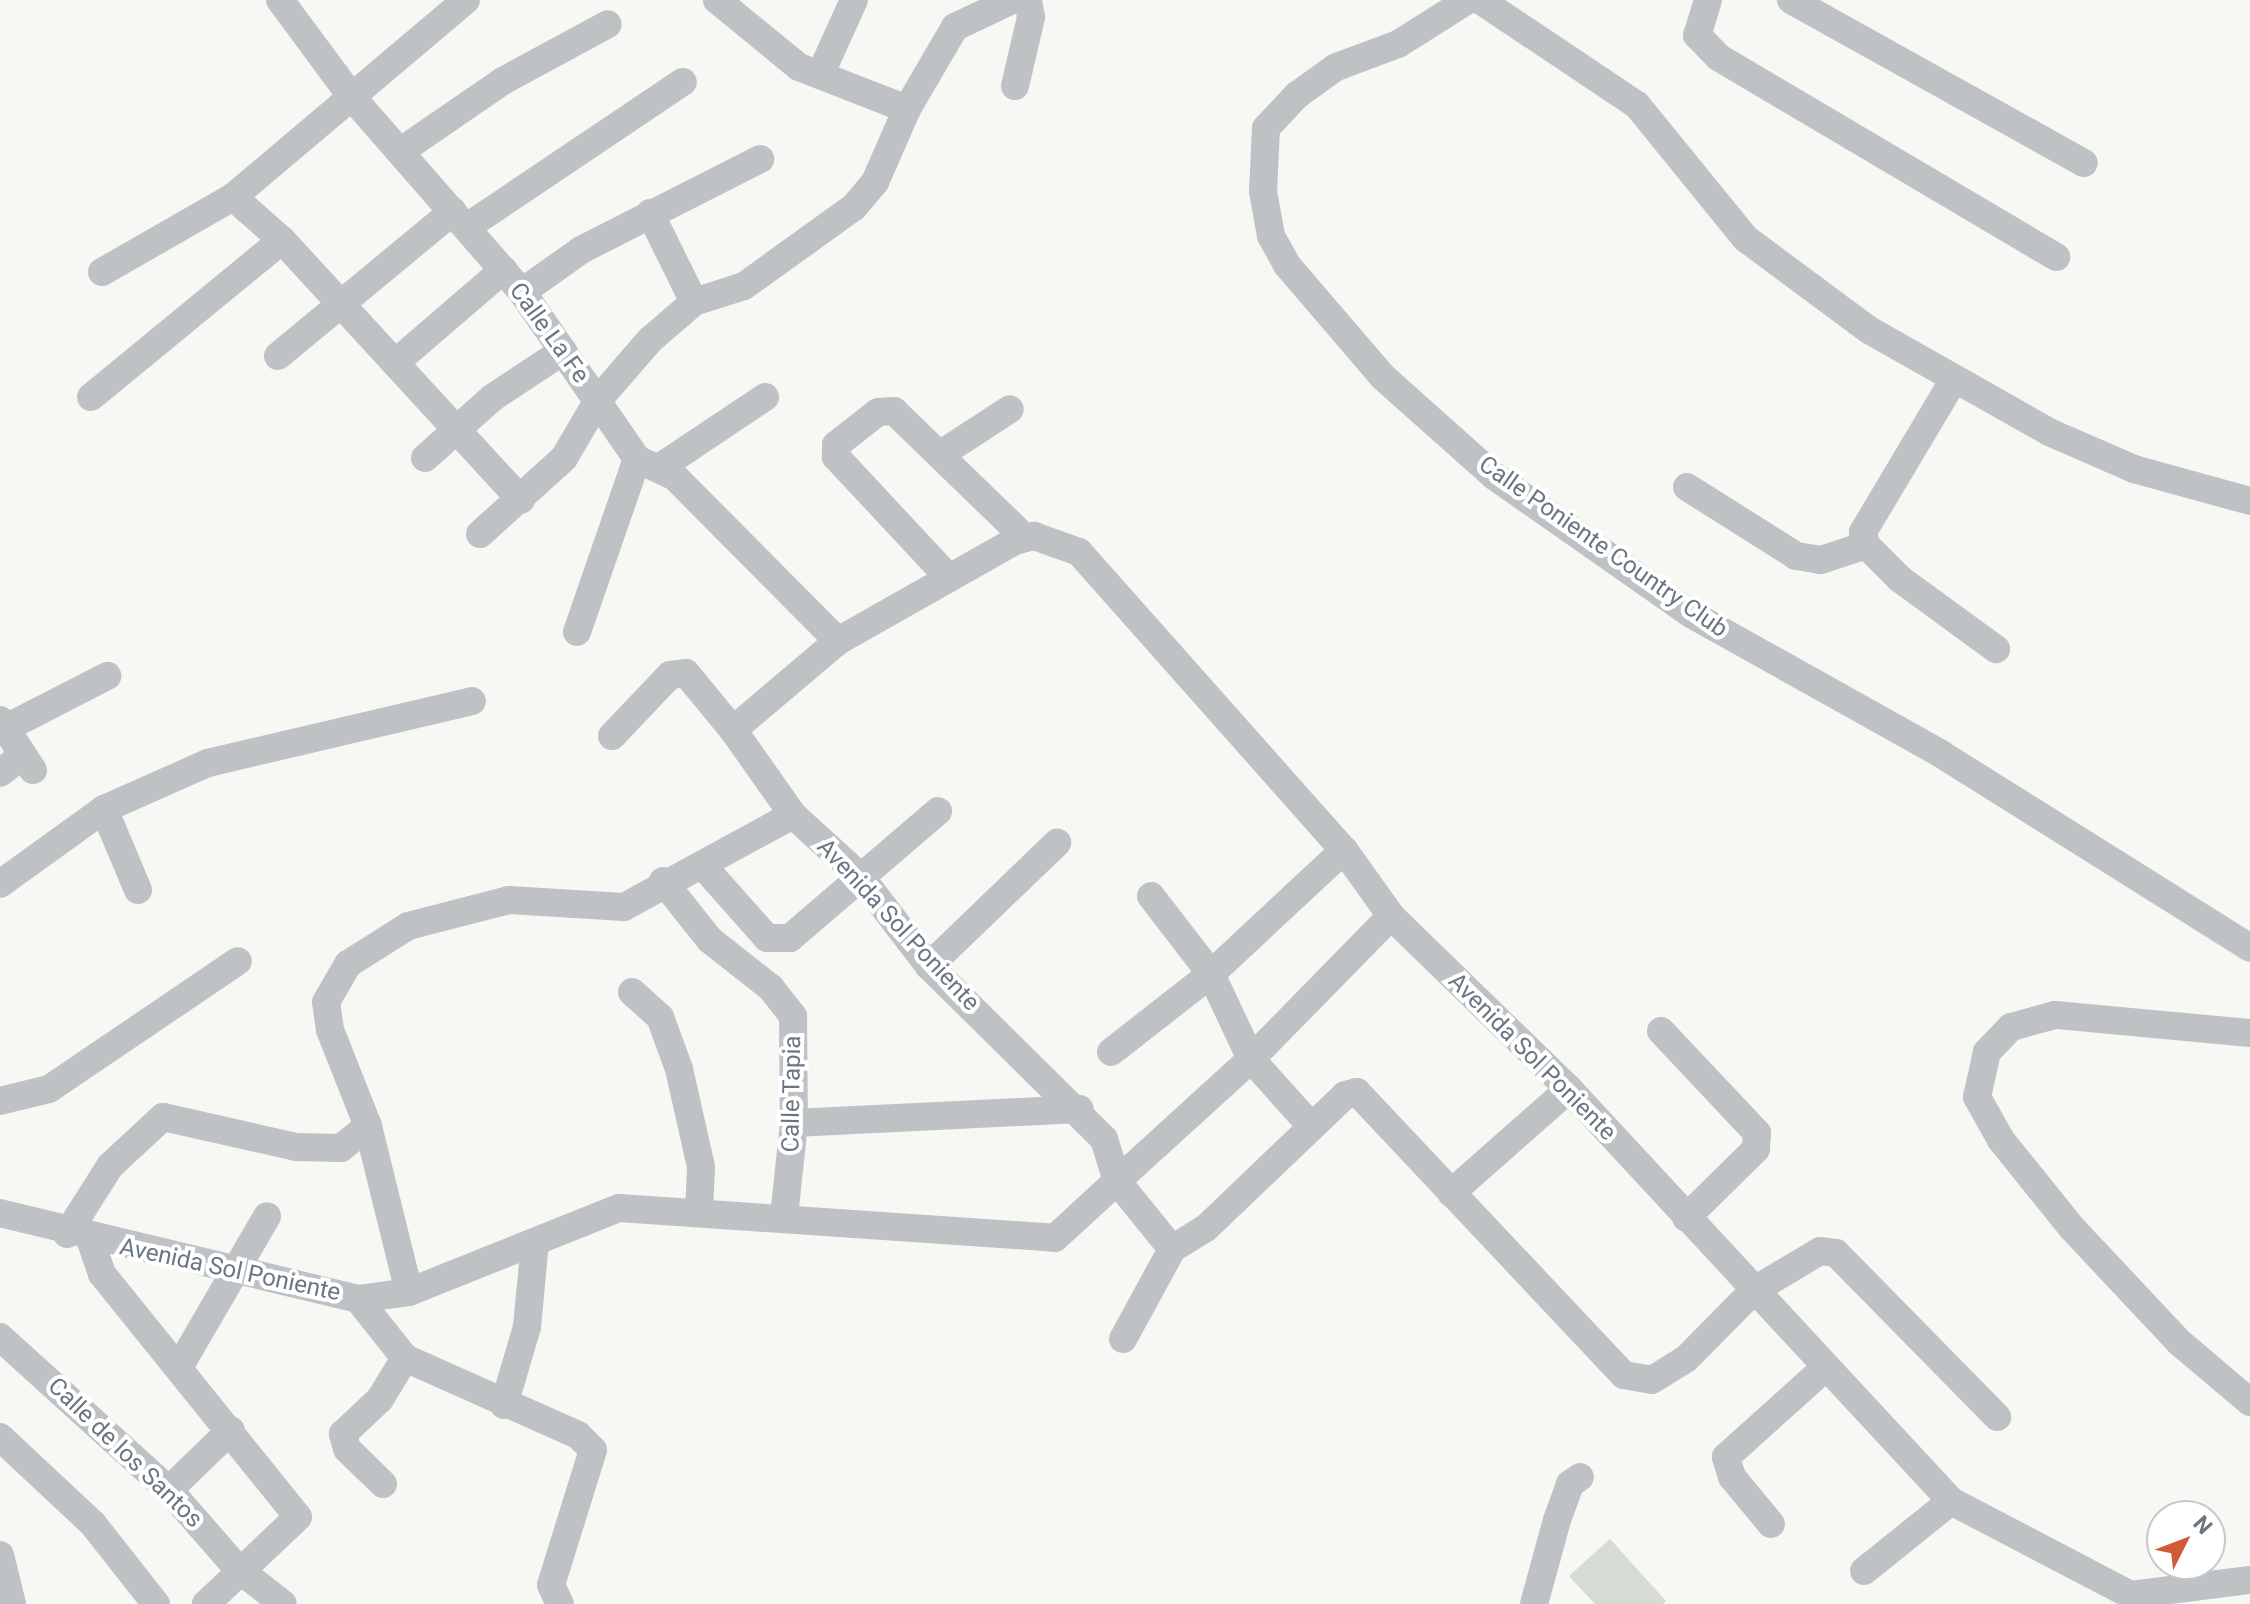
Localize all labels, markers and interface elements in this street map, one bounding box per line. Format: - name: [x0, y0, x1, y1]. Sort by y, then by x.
- street label: Calle La Fe: [503, 277, 595, 389]
- street label: Calle Poniente Country Club: [1473, 450, 1733, 644]
- street label: Avenida Sol Poniente: [811, 833, 985, 1017]
- street label: Avenida Sol Poniente: [1442, 967, 1622, 1147]
- street label: Calle Tapia: [777, 1035, 807, 1153]
- street label: Avenida Sol Poniente: [117, 1233, 343, 1307]
- street label: Calle de los Santos: [42, 1372, 208, 1534]
- north arrow: [2146, 1500, 2226, 1580]
- text: N: [2188, 1511, 2217, 1539]

